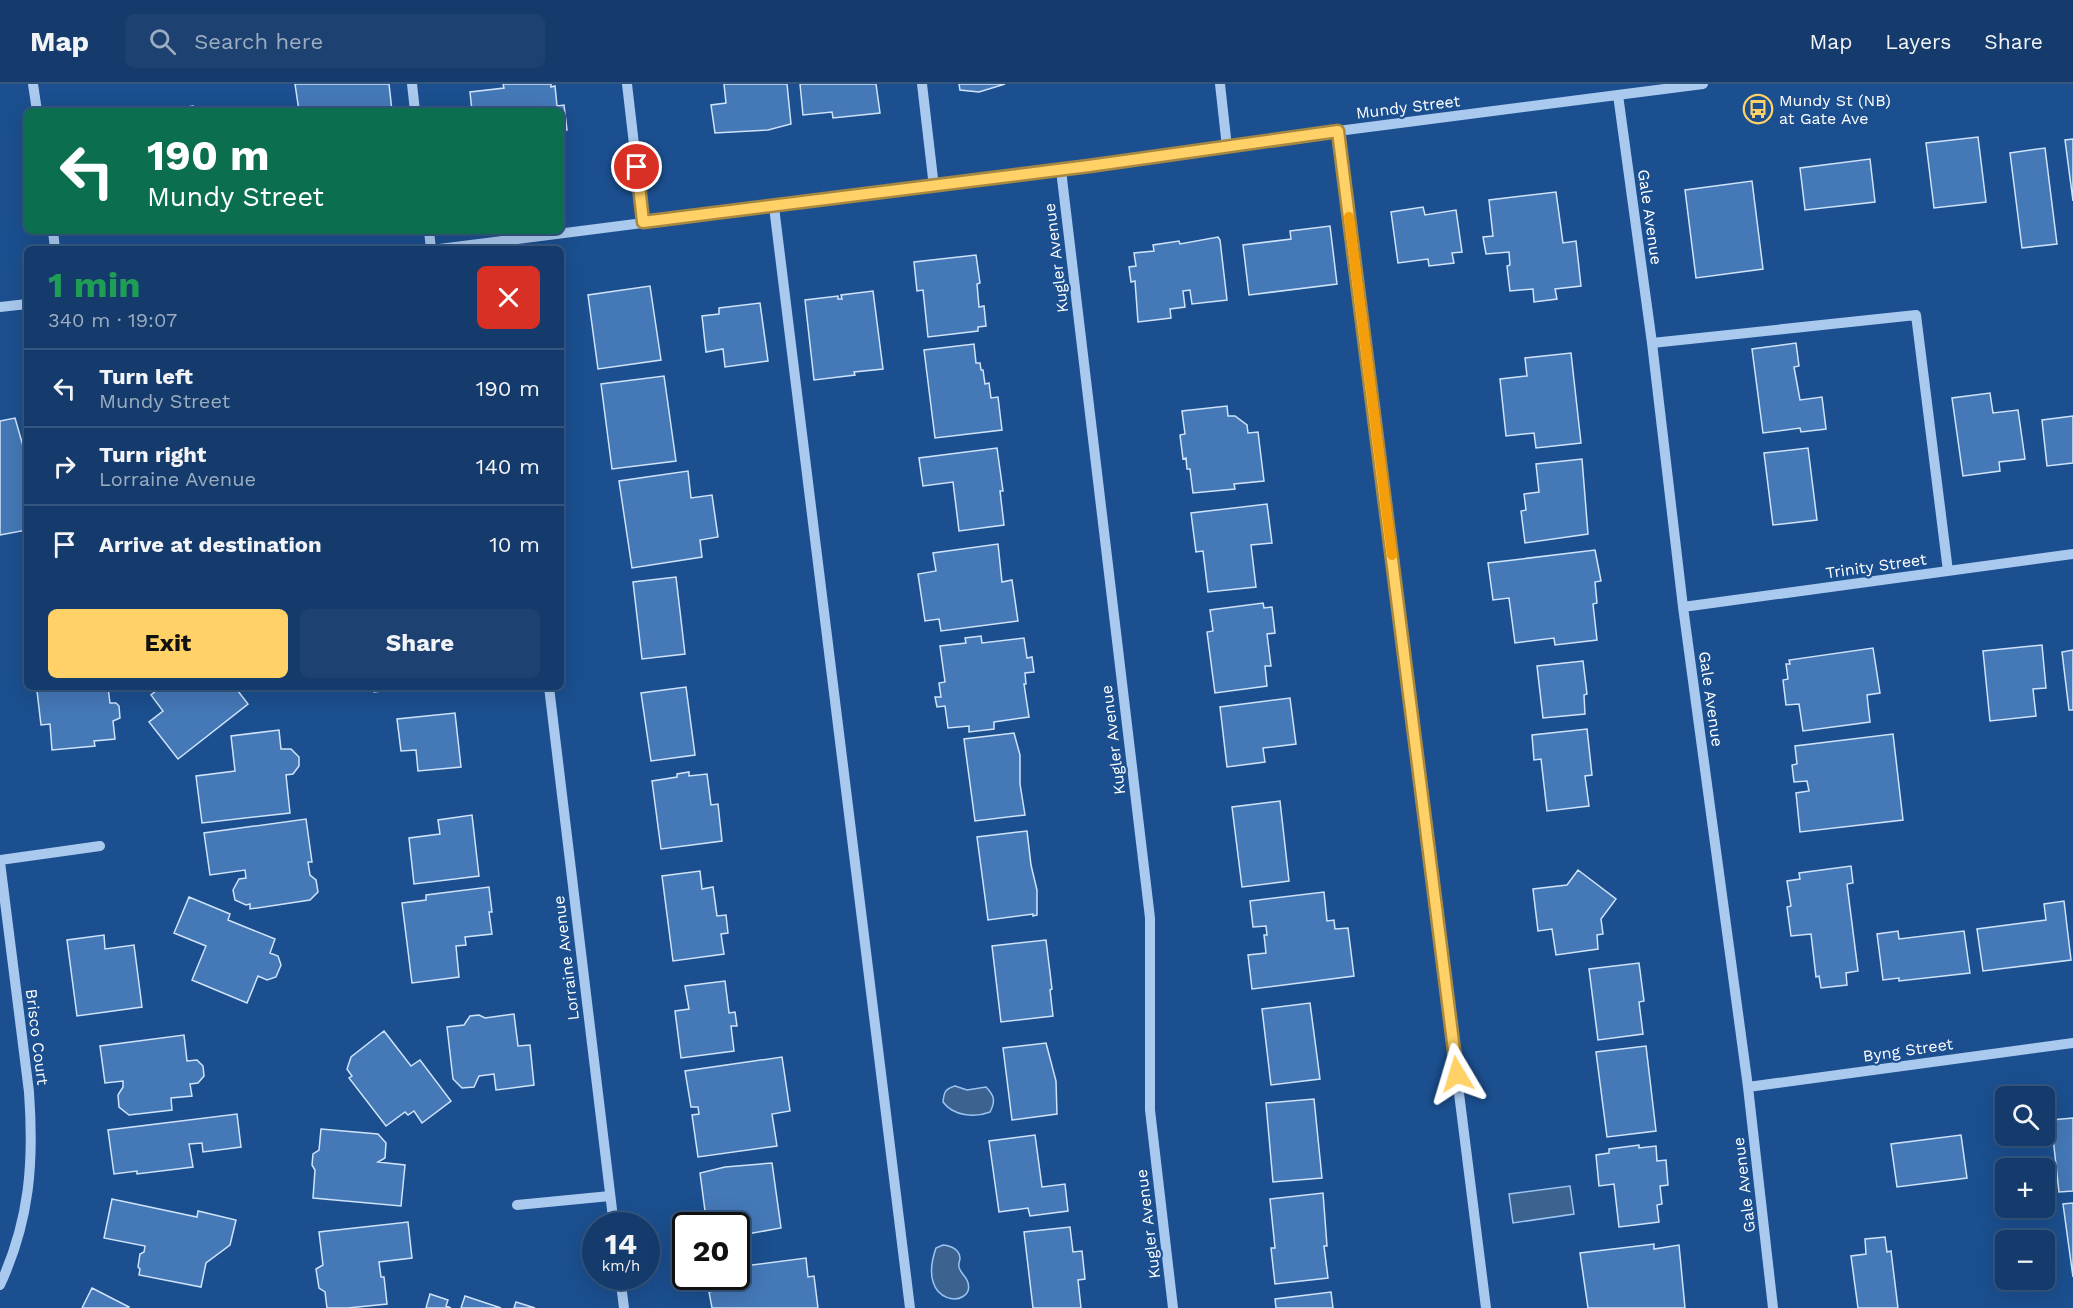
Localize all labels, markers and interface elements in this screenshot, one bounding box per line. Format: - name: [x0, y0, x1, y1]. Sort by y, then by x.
- search box: [125, 14, 545, 68]
- text: Map: [30, 25, 89, 58]
- icon: search: [146, 25, 179, 58]
- text: Search here: [194, 29, 323, 54]
- text: Map: [1809, 29, 1852, 54]
- text: Layers: [1885, 29, 1951, 54]
- text: Share: [1984, 29, 2043, 54]
- street label: Mundy Street: [1355, 91, 1461, 123]
- place label: Mundy St (NB) at Gate Ave: [1779, 91, 1891, 128]
- bus stop icon: Mundy St (NB) at Gate Ave: [1742, 93, 1774, 125]
- text: 190 m: [147, 131, 270, 180]
- icon: left: [48, 132, 126, 210]
- pin: [611, 141, 662, 192]
- icon: arrive: [620, 150, 653, 183]
- street label: Gale Avenue: [1634, 168, 1666, 266]
- text: Mundy Street: [147, 181, 324, 213]
- street label: Kugler Avenue: [1040, 202, 1072, 314]
- text: 1 min: [48, 264, 140, 306]
- button: close: [477, 266, 540, 329]
- text: 340 m · 19:07: [48, 308, 177, 332]
- text: Turn left: [99, 364, 193, 389]
- icon: left: [48, 372, 81, 405]
- text: 190 m: [476, 376, 540, 401]
- text: Mundy Street: [99, 389, 230, 413]
- text: Turn right: [99, 442, 206, 467]
- icon: right: [48, 450, 81, 483]
- text: 140 m: [476, 454, 540, 479]
- text: Lorraine Avenue: [99, 467, 256, 491]
- icon: arrive: [48, 528, 81, 561]
- text: Arrive at destination: [99, 532, 322, 557]
- text: 10 m: [489, 532, 540, 557]
- street label: Trinity Street: [1824, 549, 1928, 582]
- button: Exit: [48, 609, 288, 678]
- button: Share: [300, 609, 540, 678]
- street label: Gale Avenue: [1695, 650, 1727, 748]
- street label: Kugler Avenue: [1097, 684, 1129, 796]
- street label: Lorraine Avenue: [549, 894, 583, 1022]
- street label: Brisco Court: [22, 988, 52, 1087]
- street label: Byng Street: [1862, 1034, 1955, 1066]
- position arrow: [1425, 1042, 1489, 1106]
- map controls: [1995, 1086, 2055, 1290]
- button: search: [1995, 1086, 2055, 1146]
- street label: Gale Avenue: [1729, 1136, 1759, 1234]
- button: +: [1995, 1158, 2055, 1218]
- street label: Kugler Avenue: [1132, 1168, 1164, 1280]
- speed limit sign: 20: [672, 1212, 750, 1290]
- text: 14: [605, 1226, 637, 1261]
- button: −: [1995, 1230, 2055, 1290]
- text: km/h: [602, 1257, 640, 1275]

